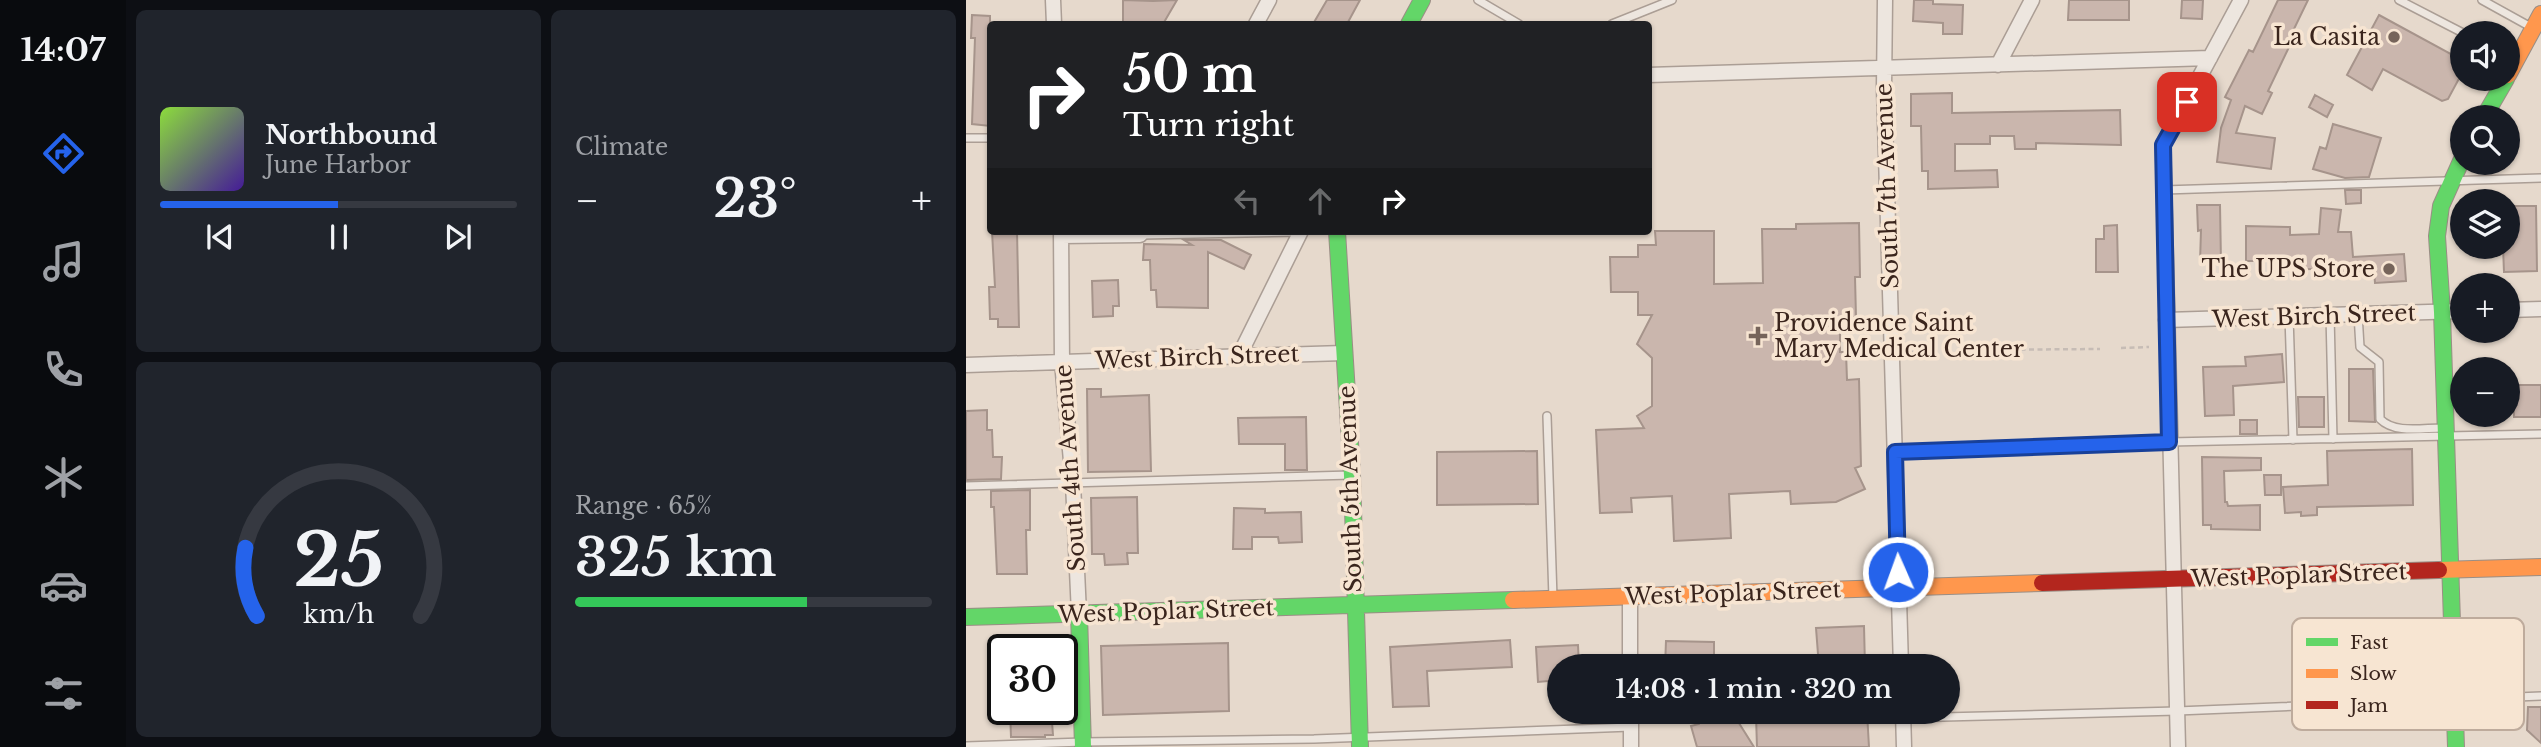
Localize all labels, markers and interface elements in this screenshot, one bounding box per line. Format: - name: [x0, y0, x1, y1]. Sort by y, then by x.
- map controls: [2450, 21, 2520, 427]
- button: sound: [2450, 21, 2520, 91]
- place label: La Casita: [2273, 23, 2380, 51]
- marker: La Casita: [2386, 29, 2402, 45]
- text: 14:07: [21, 30, 105, 70]
- text: 50 m: [1123, 44, 1256, 105]
- icon: right: [1008, 49, 1099, 140]
- pin: [2157, 72, 2217, 132]
- street label: South 7th Avenue: [1869, 83, 1905, 289]
- icon: arrive: [2168, 83, 2206, 121]
- text: Turn right: [1123, 105, 1294, 145]
- button: search: [2450, 105, 2520, 175]
- text: Northbound: [265, 119, 437, 151]
- icon: directions: [39, 129, 88, 178]
- text: Climate: [575, 133, 668, 161]
- text: June Harbor: [265, 151, 411, 179]
- text: 23°: [713, 167, 797, 231]
- text: −: [575, 177, 599, 224]
- text: +: [911, 177, 932, 224]
- icon: left: [1228, 182, 1266, 220]
- icon: ahead: [1301, 182, 1339, 220]
- icon: right: [1374, 182, 1412, 220]
- button: layers: [2450, 189, 2520, 259]
- icon: previous: [201, 218, 239, 256]
- icon: pause: [320, 218, 358, 256]
- icon: next: [439, 218, 477, 256]
- icon: music: [39, 237, 88, 286]
- place label: The UPS Store: [2202, 255, 2375, 283]
- marker: The UPS Store: [2381, 261, 2397, 277]
- button: +: [2450, 273, 2520, 343]
- street label: West Birch Street: [2210, 298, 2417, 334]
- place label: Providence Saint Mary Medical Center: [1774, 309, 2024, 363]
- marker: Providence Saint Mary Medical Center: [1748, 326, 1768, 346]
- street label: West Birch Street: [1093, 339, 1300, 375]
- icon: phone: [39, 345, 88, 394]
- button: −: [2450, 357, 2520, 427]
- street label: South 4th Avenue: [1049, 363, 1091, 573]
- street label: South 5th Avenue: [1332, 385, 1368, 593]
- icon: climate: [39, 453, 88, 502]
- text: Range · 65%: [575, 492, 712, 520]
- text: 25: [293, 515, 384, 606]
- text: 325 km: [575, 526, 776, 590]
- position arrow: [1861, 535, 1935, 609]
- street label: West Poplar Street: [2189, 557, 2408, 593]
- icon: car: [39, 561, 88, 610]
- street label: West Poplar Street: [1623, 575, 1842, 611]
- street label: West Poplar Street: [1056, 593, 1275, 629]
- text: km/h: [303, 598, 374, 629]
- legend: [2292, 618, 2524, 730]
- text: Fast: [2350, 631, 2389, 654]
- speed limit sign: 30: [987, 634, 1078, 725]
- text: Slow: [2350, 662, 2397, 685]
- icon: filters: [39, 669, 88, 718]
- text: 14:08 · 1 min · 320 m: [1615, 673, 1892, 705]
- text: Jam: [2347, 694, 2388, 717]

